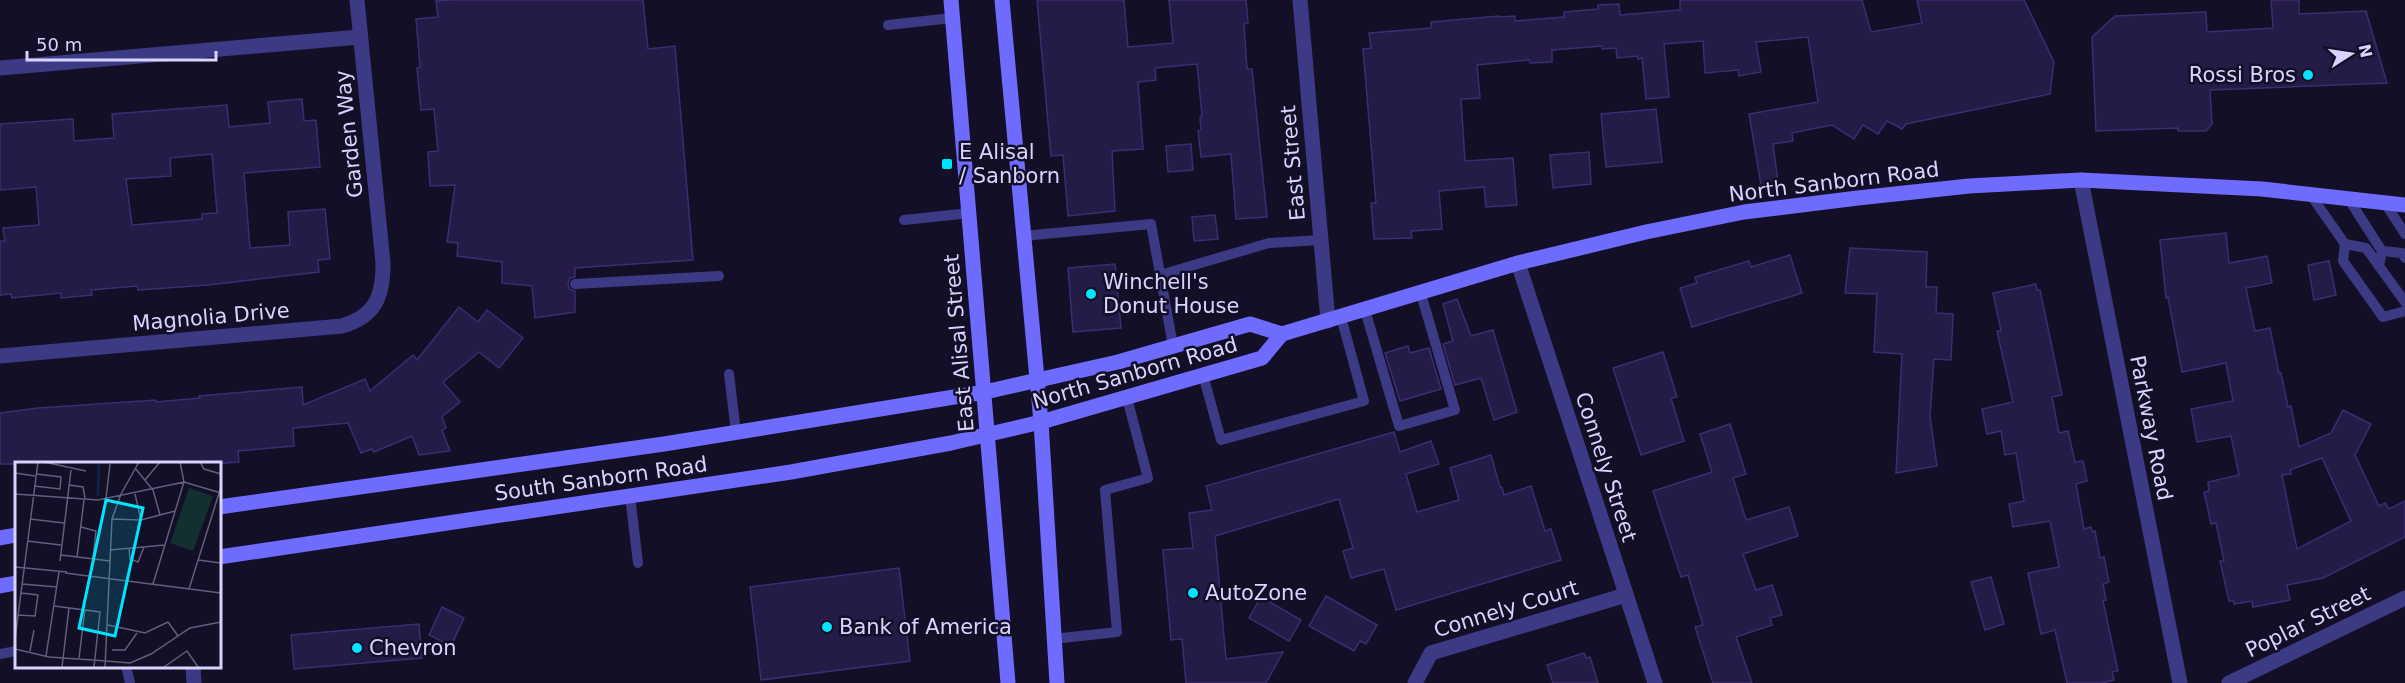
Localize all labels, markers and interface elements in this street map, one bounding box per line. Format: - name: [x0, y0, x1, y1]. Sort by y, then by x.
- scale bar: [27, 24, 216, 62]
- north arrow: [2321, 24, 2381, 84]
- text: 50 m: [36, 34, 82, 55]
- text: N: [2354, 42, 2376, 60]
- place label: Rossi Bros: [2189, 63, 2296, 87]
- marker: Rossi Bros: [2301, 68, 2315, 82]
- street label: Garden Way: [330, 69, 368, 199]
- street label: East Street: [1276, 104, 1310, 222]
- place label: E Alisal / Sanborn: [959, 140, 1060, 188]
- marker: E Alisal / Sanborn: [940, 157, 954, 171]
- street label: North Sanborn Road: [1727, 157, 1941, 207]
- street label: East Alisal Street: [939, 253, 979, 433]
- place label: Winchell's Donut House: [1103, 270, 1239, 318]
- marker: Winchell's Donut House: [1084, 287, 1098, 301]
- street label: Magnolia Drive: [131, 298, 291, 336]
- street label: North Sanborn Road: [1030, 332, 1240, 414]
- street label: Parkway Road: [2125, 353, 2177, 503]
- street label: Connely Street: [1571, 389, 1641, 545]
- street label: South Sanborn Road: [493, 452, 709, 506]
- inset map: [15, 462, 220, 668]
- street label: Connely Court: [1431, 576, 1581, 642]
- place label: AutoZone: [1205, 581, 1307, 605]
- street label: Poplar Street: [2242, 581, 2374, 663]
- marker: AutoZone: [1186, 586, 1200, 600]
- place label: Bank of America: [839, 615, 1012, 639]
- marker: Bank of America: [820, 620, 834, 634]
- place label: Chevron: [369, 636, 457, 660]
- marker: Chevron: [350, 641, 364, 655]

